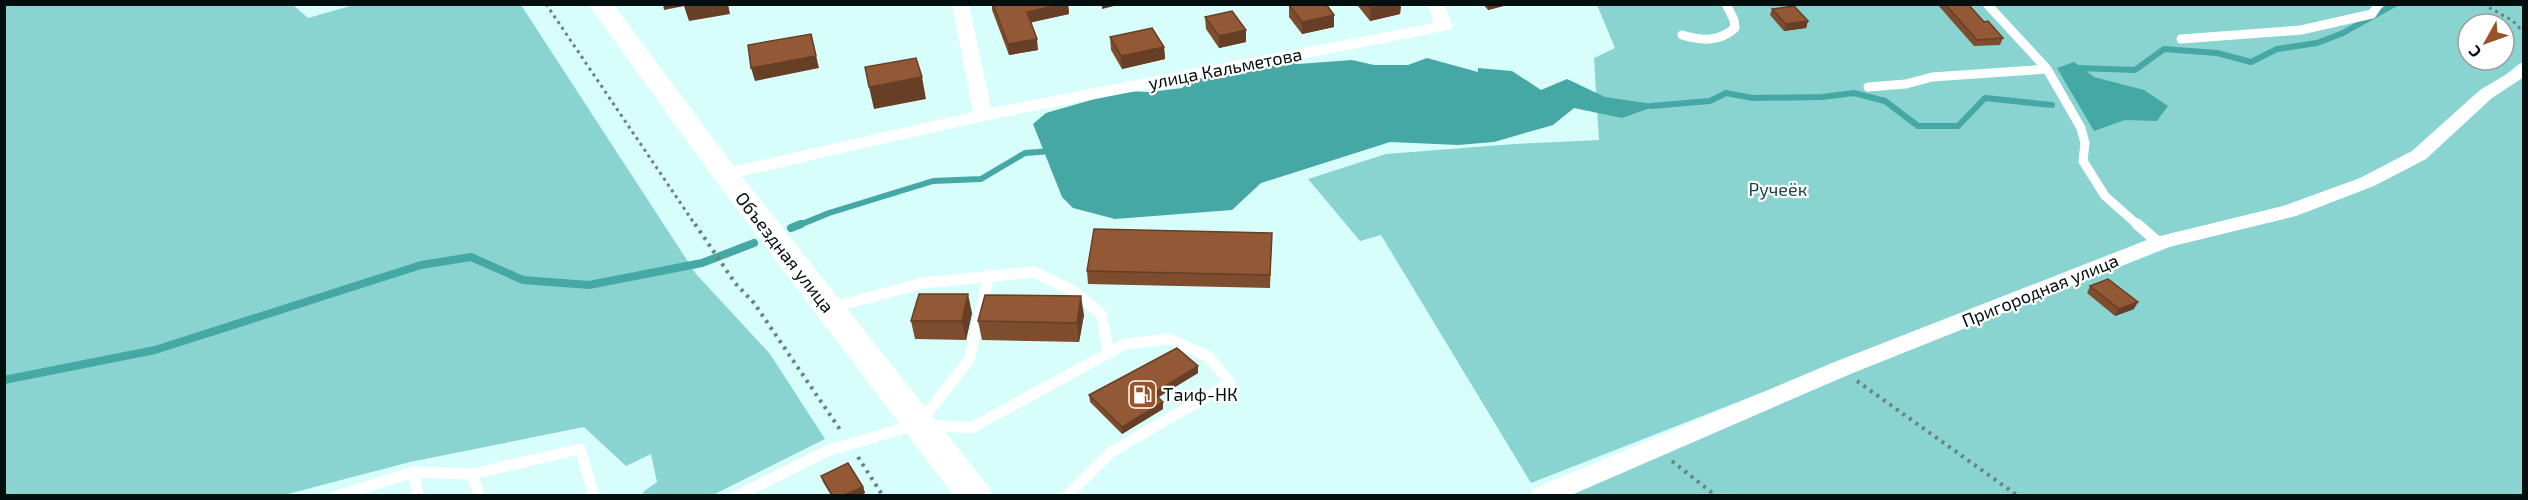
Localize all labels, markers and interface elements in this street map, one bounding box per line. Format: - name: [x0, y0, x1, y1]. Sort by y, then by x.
- north arrow: [2456, 12, 2516, 72]
- street label: улица Кальметова: [1146, 42, 1304, 94]
- text: С: [2464, 42, 2484, 62]
- park label: Ручеёк: [1749, 178, 1808, 200]
- street label: Объездная улица: [731, 187, 839, 317]
- street label: Пригородная улица: [1958, 248, 2122, 332]
- fuel station icon: Таиф-НК: [1126, 378, 1158, 410]
- place label: Таиф-НК: [1163, 383, 1238, 405]

